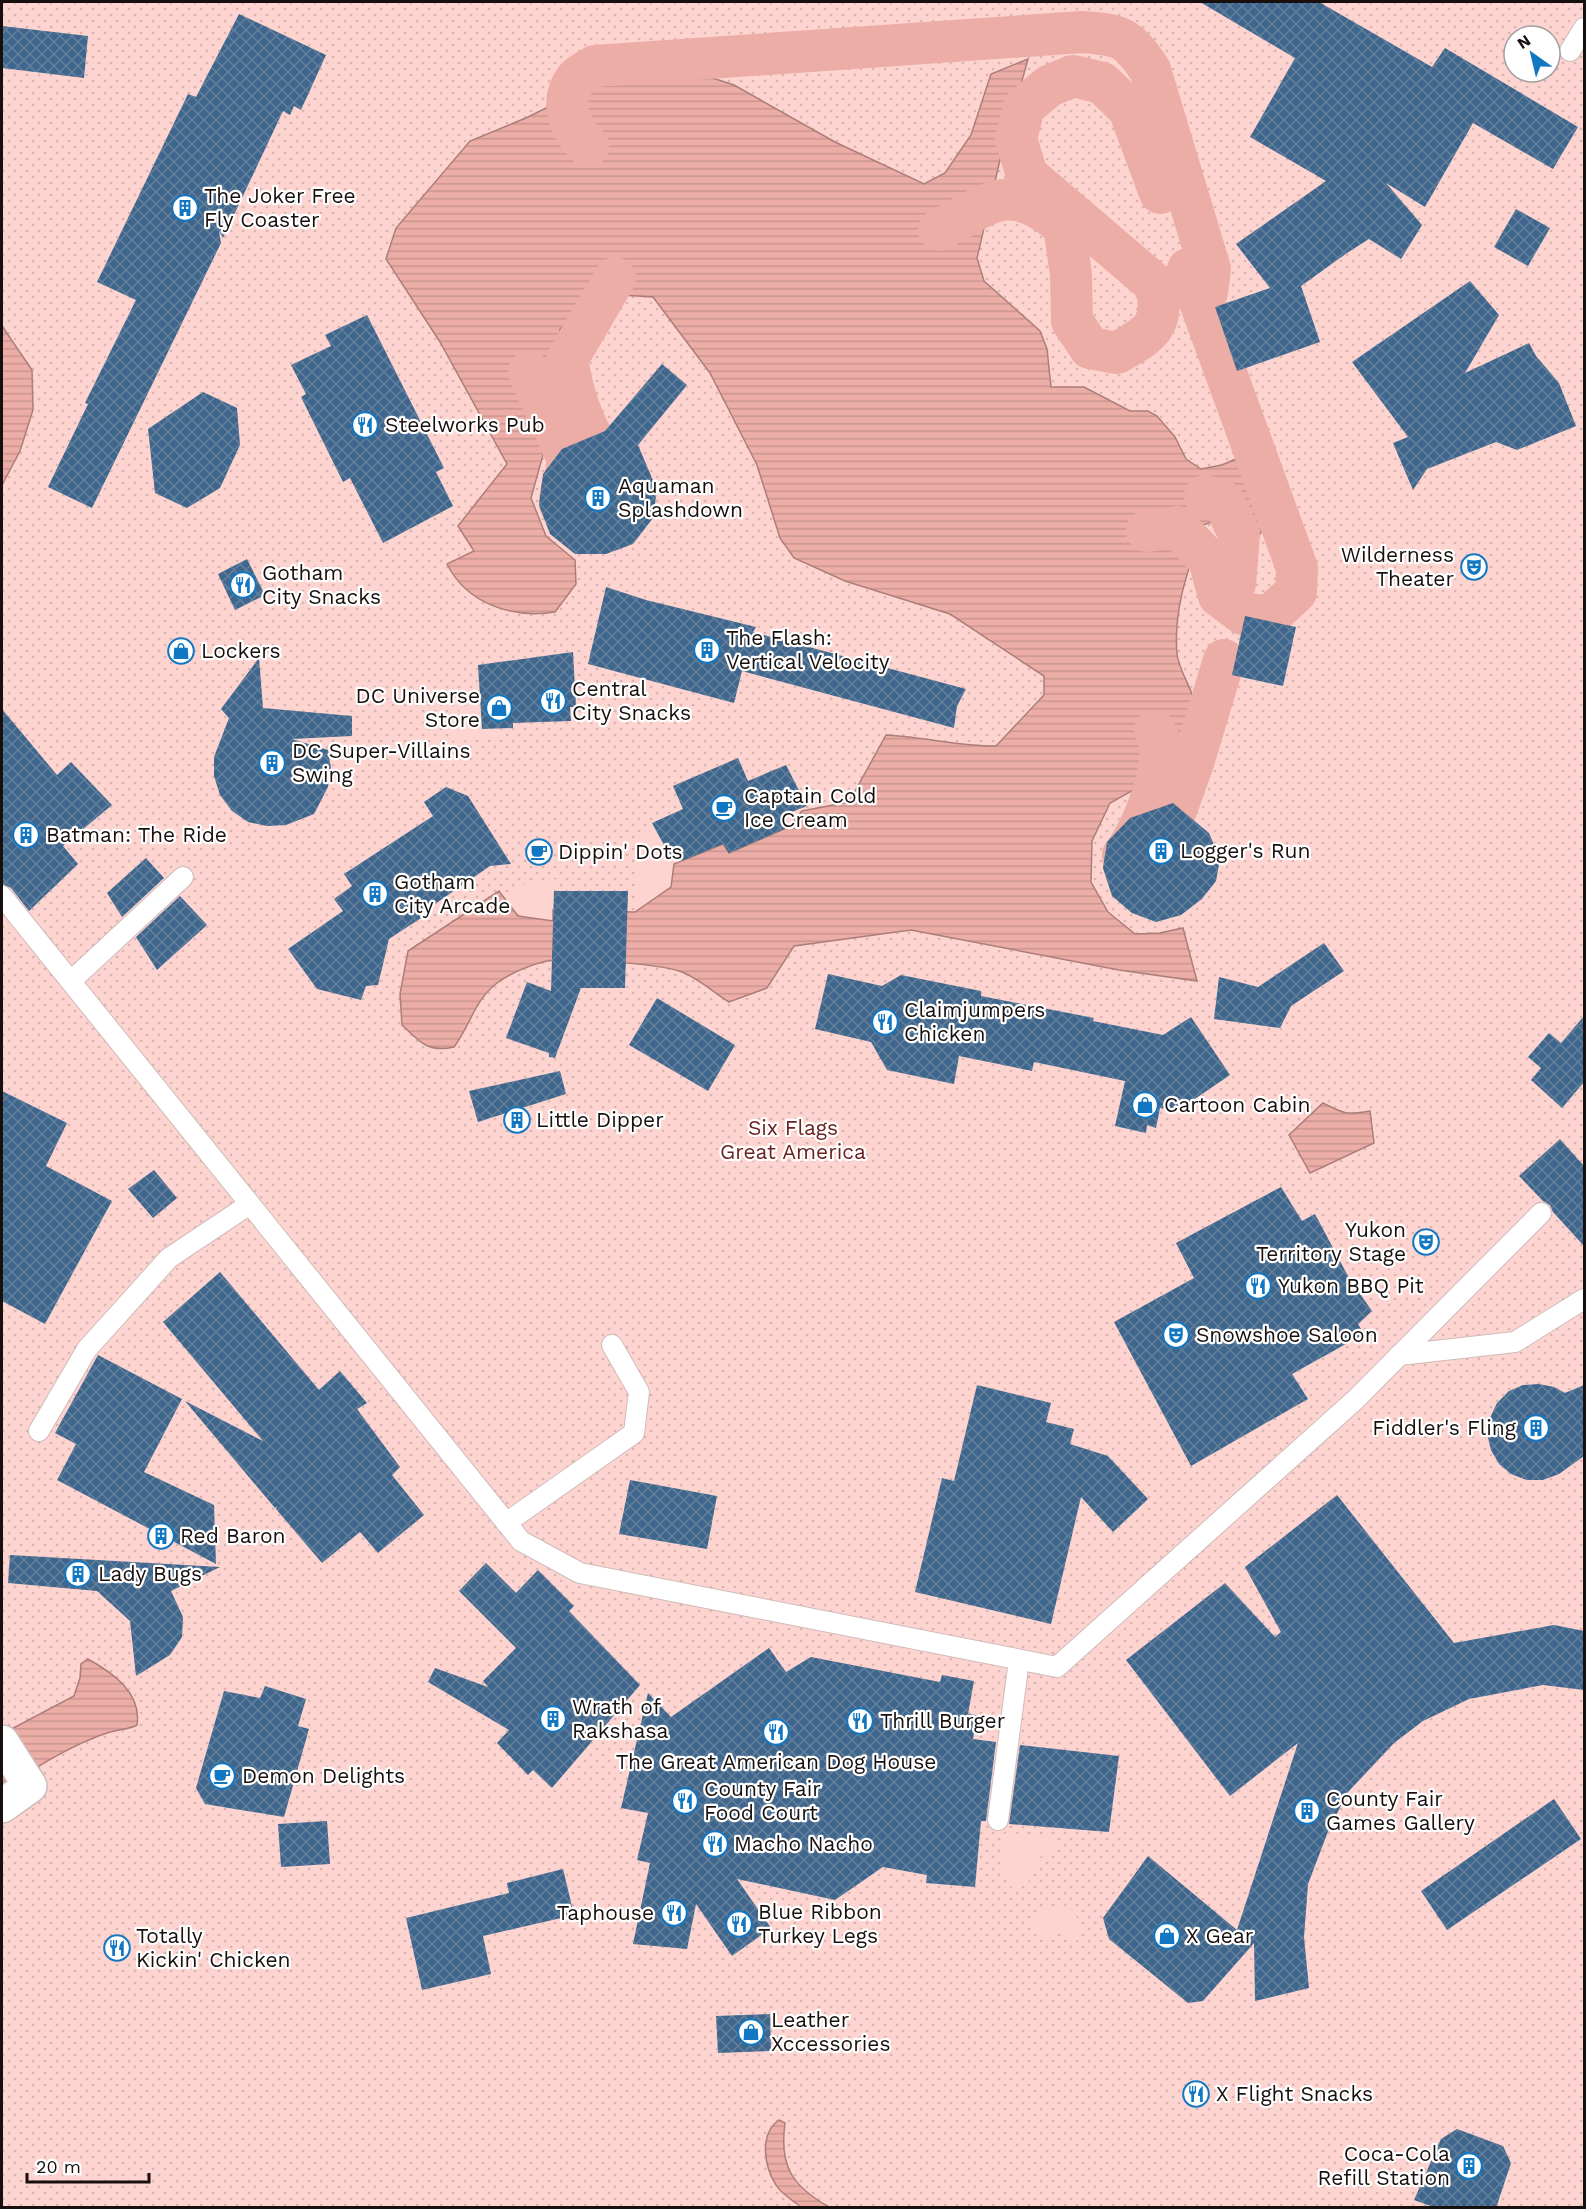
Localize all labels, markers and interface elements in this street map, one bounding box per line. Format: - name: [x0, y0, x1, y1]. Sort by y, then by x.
- north arrow: [1502, 24, 1562, 84]
- text: N: [1514, 31, 1534, 53]
- place label: The Joker Free Fly Coaster: [204, 183, 356, 232]
- building icon: The Joker Free Fly Coaster: [170, 193, 200, 223]
- restaurant icon: Steelworks Pub: [350, 410, 380, 440]
- place label: Steelworks Pub: [385, 412, 545, 437]
- place label: Aquaman Splashdown: [618, 473, 743, 522]
- building icon: Aquaman Splashdown: [583, 483, 613, 513]
- place label: Wilderness Theater: [1341, 542, 1454, 591]
- theatre icon: Wilderness Theater: [1459, 552, 1489, 582]
- place label: Gotham City Snacks: [262, 560, 381, 609]
- restaurant icon: Gotham City Snacks: [228, 570, 258, 600]
- place label: The Flash: Vertical Velocity: [726, 625, 890, 674]
- building icon: The Flash: Vertical Velocity: [692, 635, 722, 665]
- shop icon: Lockers: [166, 636, 196, 666]
- place label: Lockers: [201, 638, 280, 663]
- place label: Central City Snacks: [572, 676, 691, 725]
- place label: DC Universe Store: [356, 683, 480, 732]
- restaurant icon: Central City Snacks: [538, 686, 568, 716]
- shop icon: DC Universe Store: [484, 693, 514, 723]
- place label: DC Super-Villains Swing: [292, 738, 471, 787]
- building icon: DC Super-Villains Swing: [257, 748, 287, 778]
- place label: Captain Cold Ice Cream: [744, 783, 876, 832]
- cafe icon: Captain Cold Ice Cream: [709, 793, 739, 823]
- building icon: Batman: The Ride: [11, 820, 41, 850]
- place label: Batman: The Ride: [46, 822, 227, 847]
- building icon: Logger's Run: [1146, 836, 1176, 866]
- cafe icon: Dippin' Dots: [524, 837, 554, 867]
- place label: Logger's Run: [1180, 838, 1310, 863]
- place label: Dippin' Dots: [558, 839, 683, 864]
- place label: Gotham City Arcade: [394, 869, 510, 918]
- building icon: Gotham City Arcade: [360, 879, 390, 909]
- place label: Claimjumpers Chicken: [904, 997, 1045, 1046]
- restaurant icon: Claimjumpers Chicken: [870, 1007, 900, 1037]
- shop icon: Cartoon Cabin: [1130, 1090, 1160, 1120]
- place label: Cartoon Cabin: [1164, 1092, 1310, 1117]
- building icon: Little Dipper: [502, 1105, 532, 1135]
- place label: Little Dipper: [536, 1107, 664, 1132]
- park label: Six Flags Great America: [720, 1115, 866, 1164]
- place label: Yukon Territory Stage: [1256, 1217, 1406, 1266]
- theatre icon: Yukon Territory Stage: [1411, 1227, 1441, 1257]
- restaurant icon: Yukon BBQ Pit: [1243, 1271, 1273, 1301]
- place label: Yukon BBQ Pit: [1278, 1273, 1424, 1298]
- theatre icon: Snowshoe Saloon: [1161, 1320, 1191, 1350]
- place label: Snowshoe Saloon: [1196, 1322, 1378, 1347]
- building icon: Fiddler's Fling: [1521, 1413, 1551, 1443]
- place label: Fiddler's Fling: [1372, 1415, 1517, 1440]
- building icon: Red Baron: [146, 1521, 176, 1551]
- place label: Red Baron: [180, 1523, 285, 1548]
- building icon: Lady Bugs: [63, 1559, 93, 1589]
- place label: Lady Bugs: [98, 1561, 202, 1586]
- place label: Wrath of Rakshasa: [572, 1694, 669, 1743]
- building icon: Wrath of Rakshasa: [538, 1704, 568, 1734]
- restaurant icon: Thrill Burger: [845, 1706, 875, 1736]
- place label: Thrill Burger: [880, 1708, 1006, 1733]
- restaurant icon: The Great American Dog House: [761, 1717, 791, 1747]
- place label: The Great American Dog House: [616, 1749, 936, 1774]
- cafe icon: Demon Delights: [207, 1761, 237, 1791]
- place label: Demon Delights: [242, 1763, 405, 1788]
- place label: County Fair Food Court: [704, 1776, 821, 1825]
- restaurant icon: County Fair Food Court: [670, 1786, 700, 1816]
- place label: County Fair Games Gallery: [1326, 1786, 1475, 1835]
- building icon: County Fair Games Gallery: [1292, 1796, 1322, 1826]
- restaurant icon: Macho Nacho: [700, 1829, 730, 1859]
- place label: Macho Nacho: [734, 1831, 873, 1856]
- restaurant icon: Taphouse: [659, 1898, 689, 1928]
- place label: Blue Ribbon Turkey Legs: [758, 1899, 882, 1948]
- place label: Taphouse: [557, 1900, 654, 1925]
- restaurant icon: Blue Ribbon Turkey Legs: [724, 1909, 754, 1939]
- shop icon: X Gear: [1152, 1921, 1182, 1951]
- place label: Totally Kickin' Chicken: [136, 1923, 291, 1972]
- place label: X Gear: [1186, 1923, 1254, 1948]
- restaurant icon: Totally Kickin' Chicken: [102, 1933, 132, 1963]
- place label: Leather Xccessories: [771, 2007, 891, 2056]
- shop icon: Leather Xccessories: [736, 2017, 766, 2047]
- restaurant icon: X Flight Snacks: [1181, 2079, 1211, 2109]
- place label: X Flight Snacks: [1216, 2081, 1373, 2106]
- place label: Coca-Cola Refill Station: [1318, 2141, 1450, 2190]
- scale bar: [27, 2146, 148, 2184]
- building icon: Coca-Cola Refill Station: [1454, 2151, 1484, 2181]
- text: 20 m: [36, 2156, 81, 2177]

